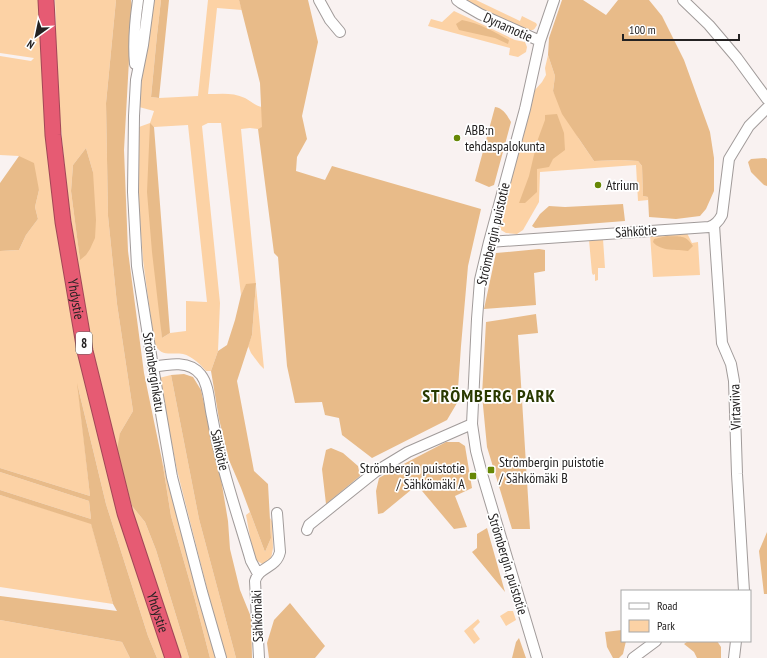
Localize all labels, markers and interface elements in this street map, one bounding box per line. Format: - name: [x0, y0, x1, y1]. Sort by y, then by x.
- street label: Dynamotie: [481, 8, 536, 46]
- north arrow: [16, 16, 56, 56]
- scale bar: [623, 16, 739, 42]
- text: 100 m: [629, 22, 656, 37]
- text: N: [24, 37, 37, 52]
- place label: ABB:n tehdaspalokunta: [465, 121, 545, 155]
- marker: ABB:n tehdaspalokunta: [452, 133, 462, 143]
- place label: Atrium: [606, 176, 638, 194]
- marker: Atrium: [593, 180, 603, 190]
- street label: Strömbergin puistotie: [472, 181, 514, 287]
- street label: Sähkötie: [615, 221, 658, 241]
- street label: Yhdystie: [64, 277, 89, 321]
- street label: Strömberginkatu: [139, 331, 169, 413]
- road number: 8: [76, 332, 92, 354]
- district label: STRÖMBERG PARK: [422, 384, 556, 407]
- street label: Virtaviiva: [725, 384, 745, 431]
- street label: Sähkötie: [207, 428, 234, 473]
- place label: Strömbergin puistotie / Sähkömäki B: [498, 453, 604, 487]
- place label: Strömbergin puistotie / Sähkömäki A: [360, 459, 465, 493]
- marker: Strömbergin puistotie / Sähkömäki B: [486, 465, 496, 475]
- marker: Strömbergin puistotie / Sähkömäki A: [468, 471, 478, 481]
- street label: Strömbergin puistotie: [484, 511, 532, 617]
- street label: Yhdystie: [143, 590, 173, 635]
- street label: Sähkömäki: [247, 590, 267, 642]
- legend: [621, 590, 751, 642]
- text: Road: [657, 598, 677, 613]
- text: Park: [657, 618, 675, 633]

